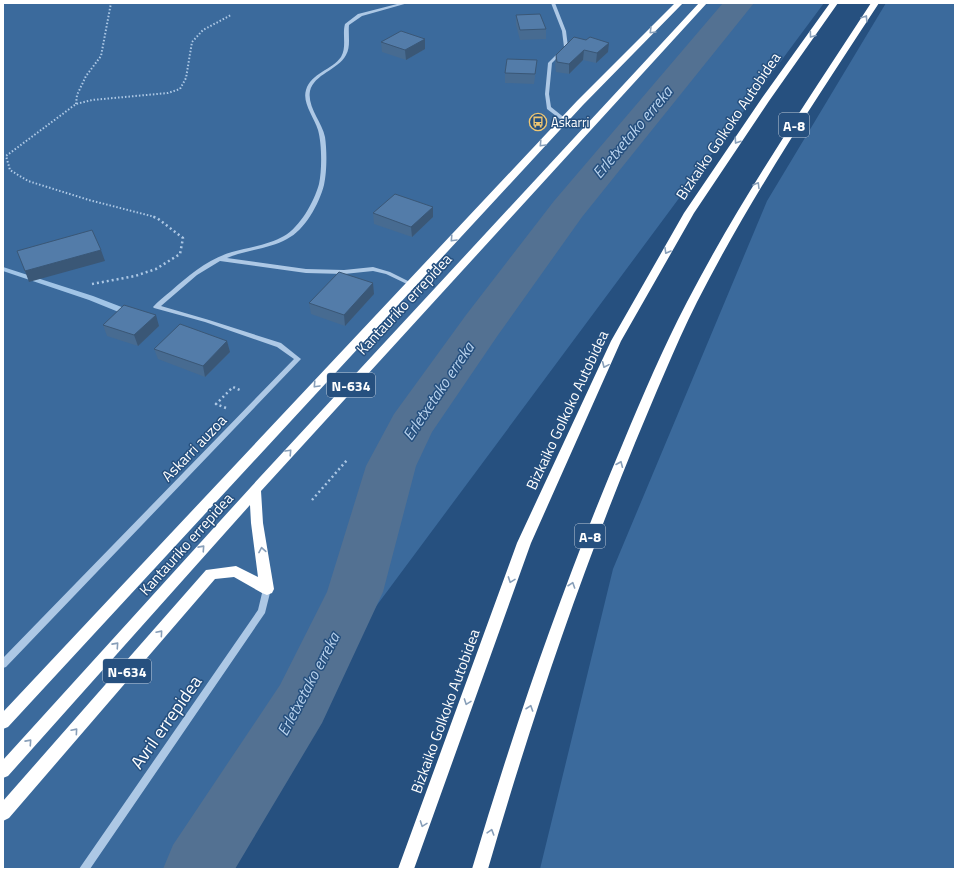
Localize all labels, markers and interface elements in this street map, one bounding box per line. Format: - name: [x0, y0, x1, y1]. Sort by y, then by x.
- one-way arrow: [860, 16, 867, 23]
- one-way arrow: [649, 26, 657, 34]
- one-way arrow: [809, 31, 817, 38]
- street label: Bizkaiko Golkoko Autobidea: [670, 47, 786, 204]
- water label: Erletxetako erreka: [586, 80, 678, 183]
- bus stop icon: Askarri: [528, 112, 548, 132]
- place label: Askarri: [551, 112, 589, 132]
- road number: A-8: [779, 113, 809, 137]
- one-way arrow: [734, 137, 742, 144]
- one-way arrow: [539, 139, 546, 147]
- one-way arrow: [752, 182, 759, 189]
- one-way arrow: [450, 234, 458, 242]
- one-way arrow: [665, 247, 672, 254]
- street label: Kantauriko errepidea: [351, 248, 457, 360]
- street label: Bizkaiko Golkoko Autobidea: [520, 326, 614, 494]
- water label: Erletxetako erreka: [396, 336, 480, 445]
- one-way arrow: [602, 360, 610, 368]
- road number: N-634: [327, 373, 375, 397]
- one-way arrow: [313, 380, 321, 388]
- street label: Askarri auzoa: [156, 409, 232, 487]
- one-way arrow: [285, 449, 292, 457]
- one-way arrow: [615, 460, 623, 467]
- street label: Kantauriko errepidea: [134, 487, 239, 600]
- road number: A-8: [575, 524, 605, 548]
- one-way arrow: [198, 546, 205, 553]
- one-way arrow: [258, 547, 267, 553]
- one-way arrow: [507, 576, 516, 583]
- one-way arrow: [567, 581, 576, 588]
- street label: Bizkaiko Golkoko Autobidea: [405, 625, 486, 796]
- water label: Erletxetako erreka: [271, 627, 346, 740]
- one-way arrow: [155, 630, 162, 638]
- one-way arrow: [111, 643, 118, 650]
- road number: N-634: [103, 659, 151, 683]
- street label: Avril errepidea: [124, 670, 208, 774]
- one-way arrow: [463, 698, 471, 705]
- one-way arrow: [526, 704, 534, 711]
- one-way arrow: [70, 728, 77, 736]
- one-way arrow: [24, 739, 32, 747]
- one-way arrow: [419, 821, 427, 828]
- one-way arrow: [486, 828, 495, 835]

